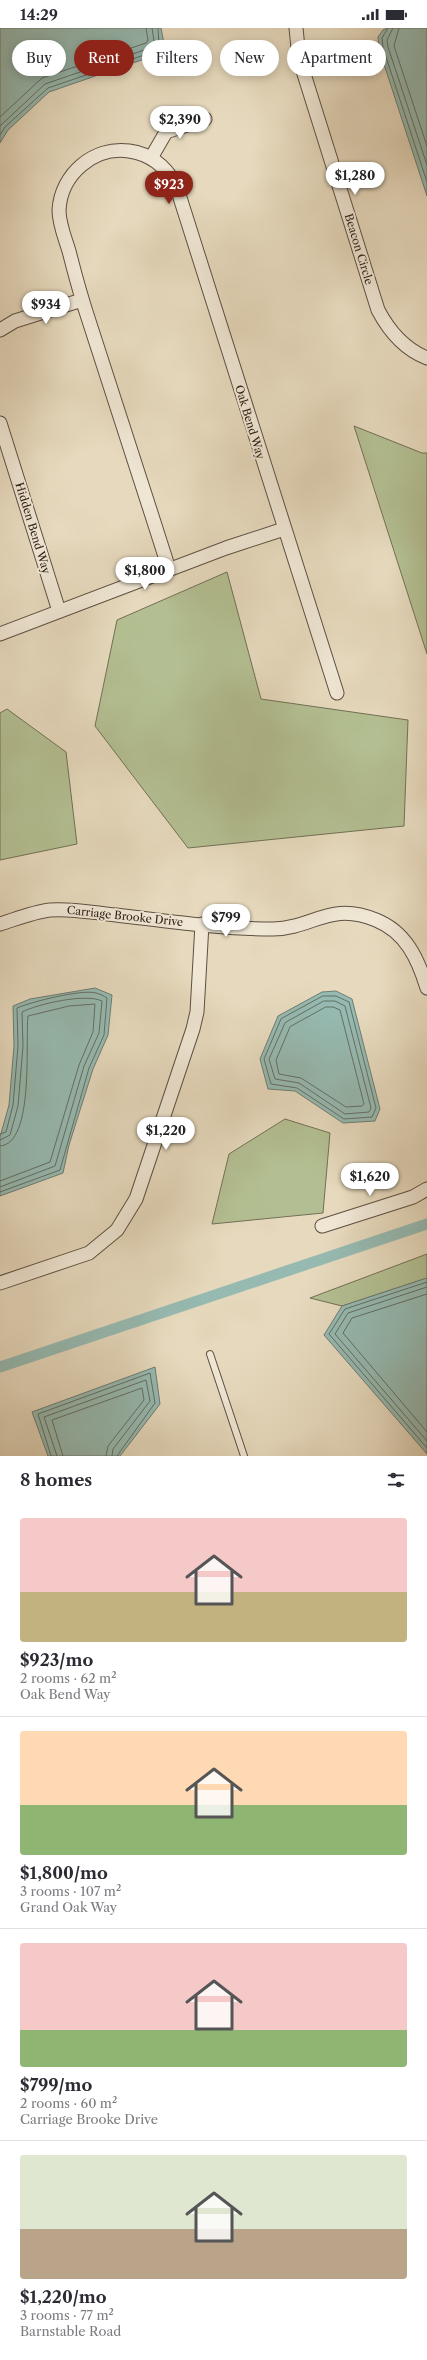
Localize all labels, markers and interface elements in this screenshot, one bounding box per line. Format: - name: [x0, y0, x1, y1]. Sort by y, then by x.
- text: 14:29: [20, 5, 58, 24]
- chip: Buy: [12, 40, 66, 76]
- chip: Rent: [74, 40, 134, 76]
- chip: Filters: [142, 40, 212, 76]
- chip: New: [220, 40, 279, 76]
- chip: Apartment: [287, 40, 386, 76]
- pin: $2,390: [147, 106, 213, 140]
- text: $2,390: [159, 111, 201, 127]
- pin: $1,280: [322, 162, 388, 196]
- text: $1,280: [335, 167, 375, 183]
- pin: $923: [145, 171, 193, 205]
- text: $923: [154, 176, 184, 192]
- street label: Beacon Circle: [342, 212, 376, 286]
- pin: $934: [22, 291, 70, 325]
- text: $934: [31, 296, 61, 312]
- street label: Oak Bend Way: [232, 383, 268, 462]
- street label: Hidden Bend Way: [12, 481, 54, 576]
- pin: $1,800: [112, 557, 178, 591]
- text: $1,800: [124, 562, 166, 578]
- street label: Carriage Brooke Drive: [66, 903, 184, 929]
- pin: $799: [202, 904, 250, 938]
- text: $799: [211, 909, 241, 925]
- pin: $1,220: [133, 1117, 199, 1151]
- text: $1,220: [146, 1122, 186, 1138]
- pin: $1,620: [337, 1163, 403, 1197]
- text: $1,620: [350, 1168, 390, 1184]
- icon: filters: [385, 1469, 407, 1491]
- text: 8 homes: [20, 1470, 92, 1490]
- icon: home: [178, 1544, 250, 1616]
- text: $923/mo: [20, 1650, 93, 1670]
- text: 2 rooms · 62 m²: [20, 1670, 117, 1686]
- text: Oak Bend Way: [20, 1686, 111, 1702]
- icon: home: [178, 1757, 250, 1829]
- text: $1,800/mo: [20, 1863, 108, 1883]
- text: 3 rooms · 107 m²: [20, 1883, 121, 1899]
- text: Grand Oak Way: [20, 1899, 117, 1915]
- icon: home: [178, 1969, 250, 2041]
- text: $799/mo: [20, 2075, 92, 2095]
- text: 2 rooms · 60 m²: [20, 2095, 117, 2111]
- text: Carriage Brooke Drive: [20, 2111, 158, 2127]
- icon: home: [178, 2181, 250, 2253]
- text: $1,220/mo: [20, 2287, 107, 2307]
- text: 3 rooms · 77 m²: [20, 2307, 114, 2323]
- text: Barnstable Road: [20, 2323, 121, 2339]

